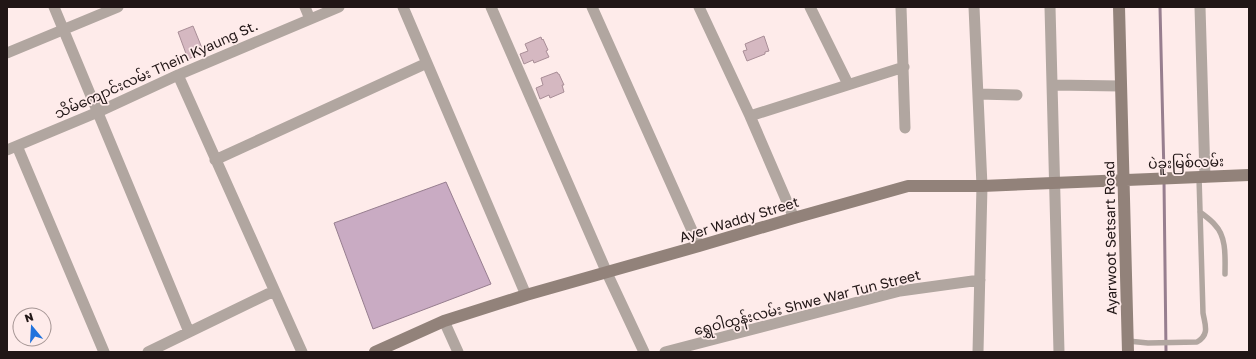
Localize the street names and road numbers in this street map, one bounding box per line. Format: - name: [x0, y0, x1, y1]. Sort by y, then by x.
- street label: သိမ်ကျောင်းလမ်း Thein Kyaung St.: [51, 15, 262, 125]
- street label: ပဲခူးမြစ်လမ်း: [1148, 151, 1224, 176]
- street label: Ayarwoot Setsart Road: [1100, 161, 1120, 315]
- street label: Ayer Waddy Street: [677, 193, 801, 245]
- street label: ရွှေဝါထွန်းလမ်း Shwe War Tun Street: [692, 265, 923, 342]

